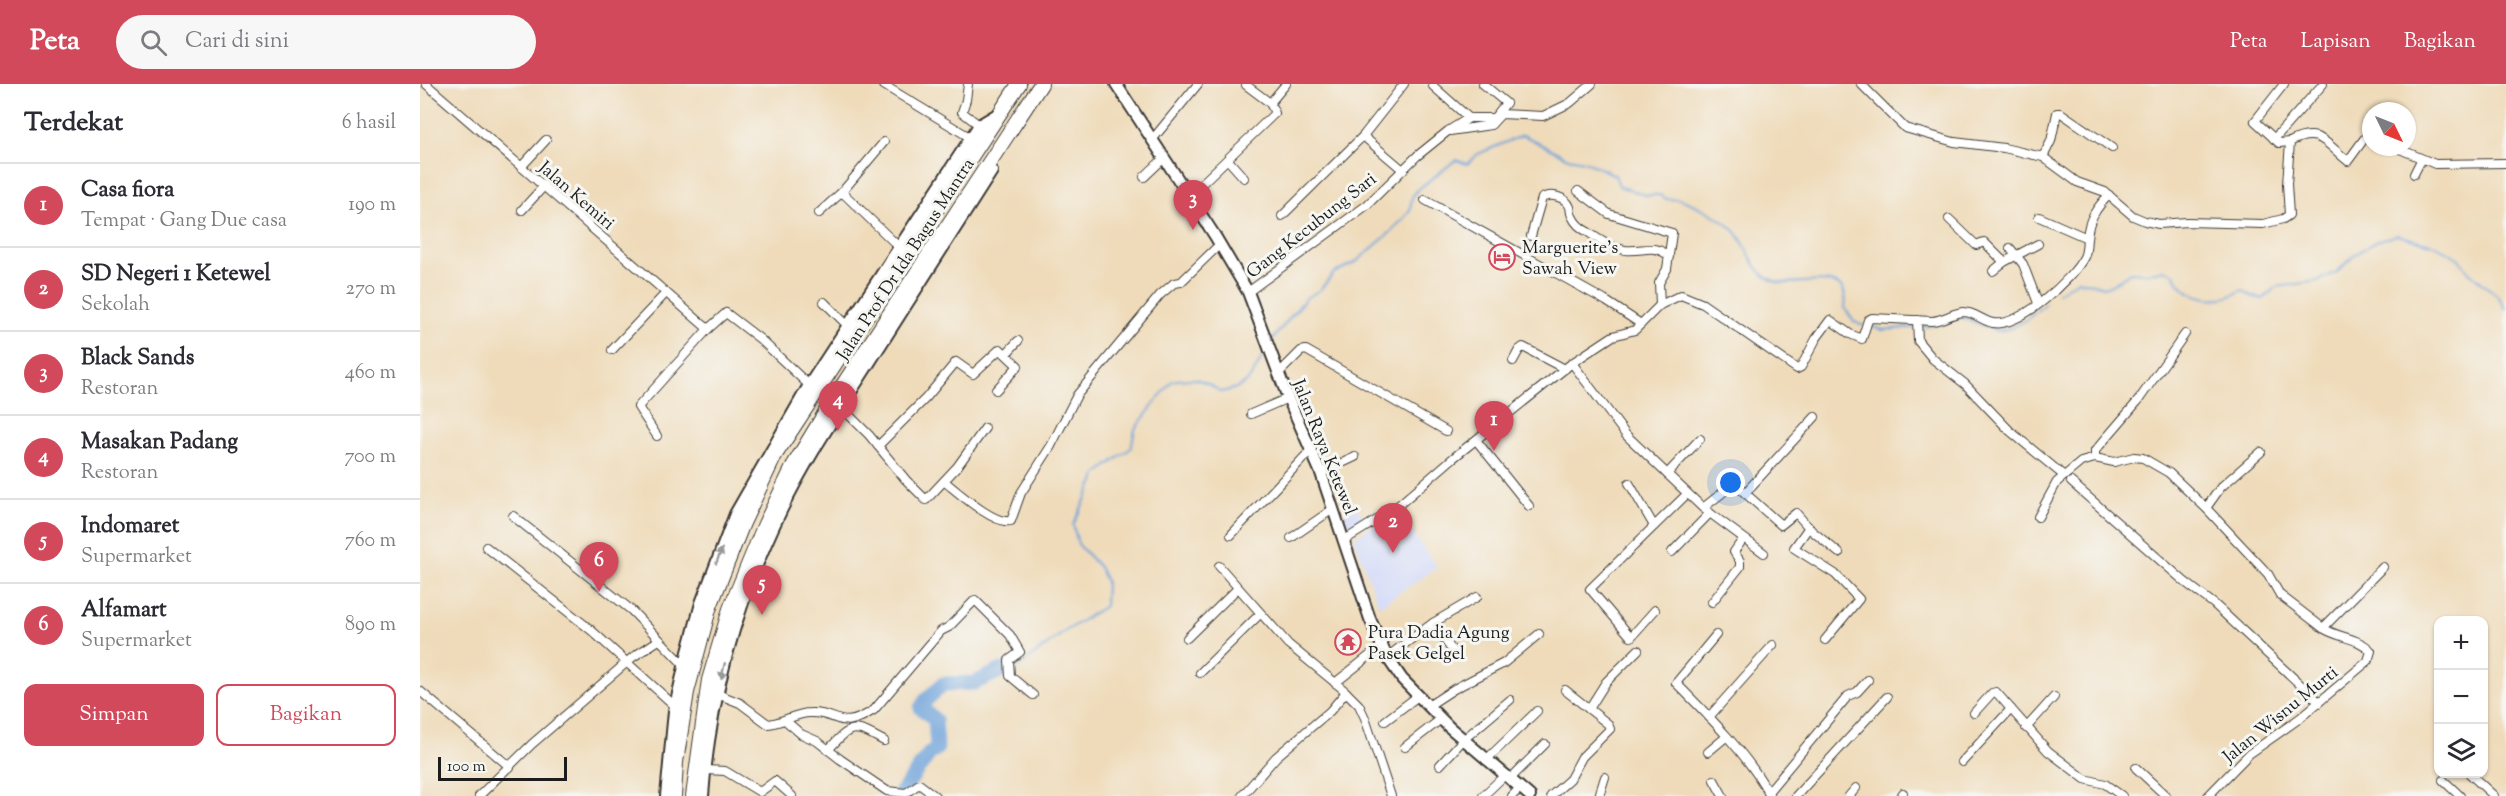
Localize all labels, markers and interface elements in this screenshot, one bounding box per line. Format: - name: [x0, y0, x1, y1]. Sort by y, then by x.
- search box: [116, 15, 536, 69]
- text: Peta: [30, 22, 80, 62]
- icon: search: [137, 26, 170, 59]
- text: Cari di sini: [185, 26, 289, 58]
- text: Peta: [2230, 27, 2268, 57]
- text: Lapisan: [2301, 27, 2371, 57]
- text: Bagikan: [2404, 27, 2476, 57]
- north arrow: [2362, 102, 2416, 156]
- text: Terdekat: [24, 105, 123, 142]
- text: 6 hasil: [342, 109, 396, 138]
- street label: Jalan Prof Dr Ida Bagus Mantra: [831, 154, 982, 367]
- street label: Jalan Kemiri: [531, 155, 620, 237]
- street label: Gang Kecubung Sari: [1242, 167, 1383, 286]
- text: Casa fiora: [81, 175, 174, 207]
- pin: 3: [1174, 180, 1212, 230]
- text: 1: [40, 191, 47, 220]
- text: 190 m: [348, 191, 396, 220]
- text: Tempat · Gang Due casa: [81, 207, 287, 236]
- place label: Marguerite's Sawah View: [1522, 236, 1618, 283]
- hotel icon: Marguerite's Sawah View: [1487, 242, 1517, 272]
- text: SD Negeri 1 Ketewel: [81, 259, 271, 291]
- text: 2: [39, 275, 48, 304]
- text: 270 m: [346, 275, 396, 304]
- text: Sekolah: [81, 291, 150, 320]
- text: Black Sands: [81, 343, 194, 375]
- text: 3: [39, 359, 48, 388]
- text: 460 m: [345, 359, 396, 388]
- text: Restoran: [81, 375, 158, 404]
- street label: Jalan Raya Ketewel: [1284, 375, 1362, 520]
- pin: 4: [818, 382, 858, 431]
- pin: 1: [1474, 402, 1514, 451]
- text: Masakan Padang: [81, 427, 238, 459]
- text: 4: [38, 443, 49, 472]
- text: 700 m: [344, 443, 396, 472]
- text: Restoran: [81, 459, 158, 488]
- your location: [1716, 468, 1745, 497]
- pin: 2: [1374, 504, 1412, 553]
- text: Indomaret: [81, 511, 179, 543]
- text: 5: [40, 527, 47, 556]
- text: 760 m: [345, 527, 396, 556]
- pin: 6: [580, 542, 618, 592]
- text: Supermarket: [81, 543, 192, 572]
- one-way arrow: [714, 546, 724, 564]
- pin: 5: [742, 566, 782, 615]
- text: Alfamart: [81, 595, 167, 627]
- text: 6: [39, 611, 48, 640]
- text: 890 m: [345, 611, 396, 640]
- map controls: [2434, 616, 2488, 778]
- button: +: [2434, 616, 2488, 670]
- place label: Pura Dadia Agung Pasek Gelgel: [1368, 621, 1510, 668]
- text: Supermarket: [81, 627, 192, 656]
- temple icon: Pura Dadia Agung Pasek Gelgel: [1333, 627, 1363, 657]
- street label: Jalan Wisnu Murti: [2217, 661, 2345, 771]
- one-way arrow: [717, 662, 727, 680]
- button: −: [2434, 670, 2488, 724]
- button: Simpan: [24, 684, 204, 746]
- button: Bagikan: [216, 684, 396, 746]
- button: layers: [2434, 724, 2488, 778]
- scale bar: [438, 754, 567, 782]
- text: 100 m: [447, 756, 486, 779]

